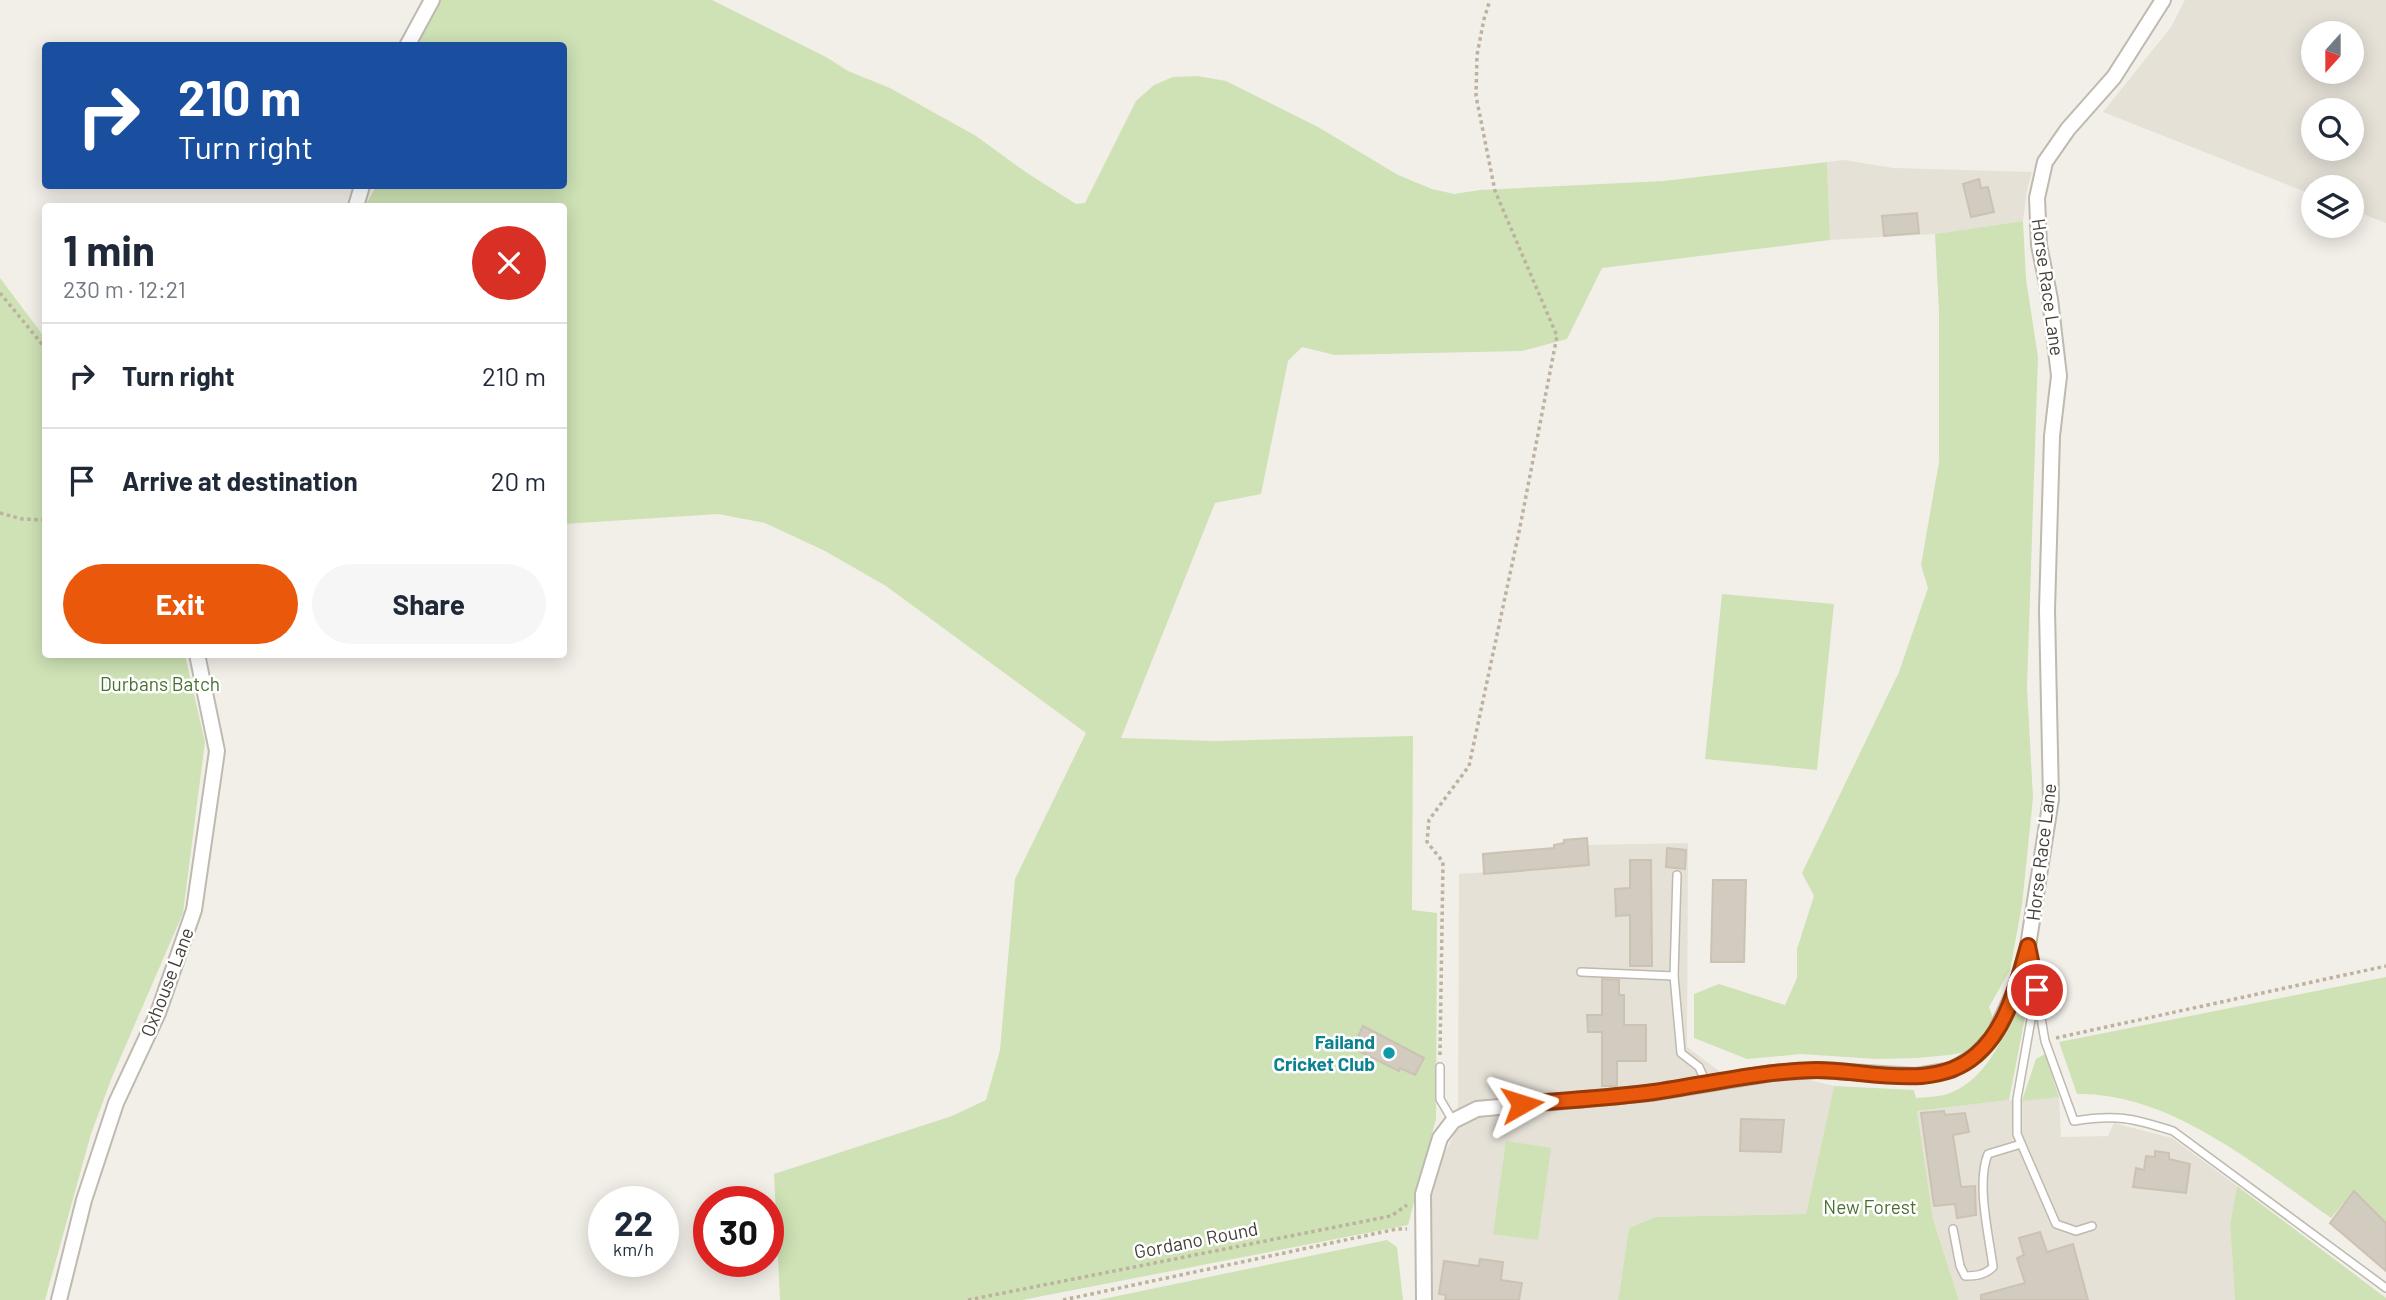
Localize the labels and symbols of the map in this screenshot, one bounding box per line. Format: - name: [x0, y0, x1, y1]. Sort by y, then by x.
- north arrow: [2301, 21, 2364, 84]
- street label: Horse Race Lane: [2027, 217, 2070, 357]
- park label: Durbans Batch: [100, 672, 220, 695]
- street label: Horse Race Lane: [2021, 782, 2060, 922]
- street label: Oxhouse Lane: [135, 924, 198, 1040]
- pin: [2007, 960, 2067, 1020]
- place label: Failand Cricket Club: [1273, 1030, 1375, 1075]
- marker: Failand Cricket Club: [1381, 1045, 1397, 1061]
- position arrow: [1485, 1067, 1559, 1141]
- speed limit sign: 30: [693, 1186, 784, 1277]
- park label: New Forest: [1823, 1195, 1917, 1218]
- street label: Gordano Round: [1132, 1216, 1260, 1263]

